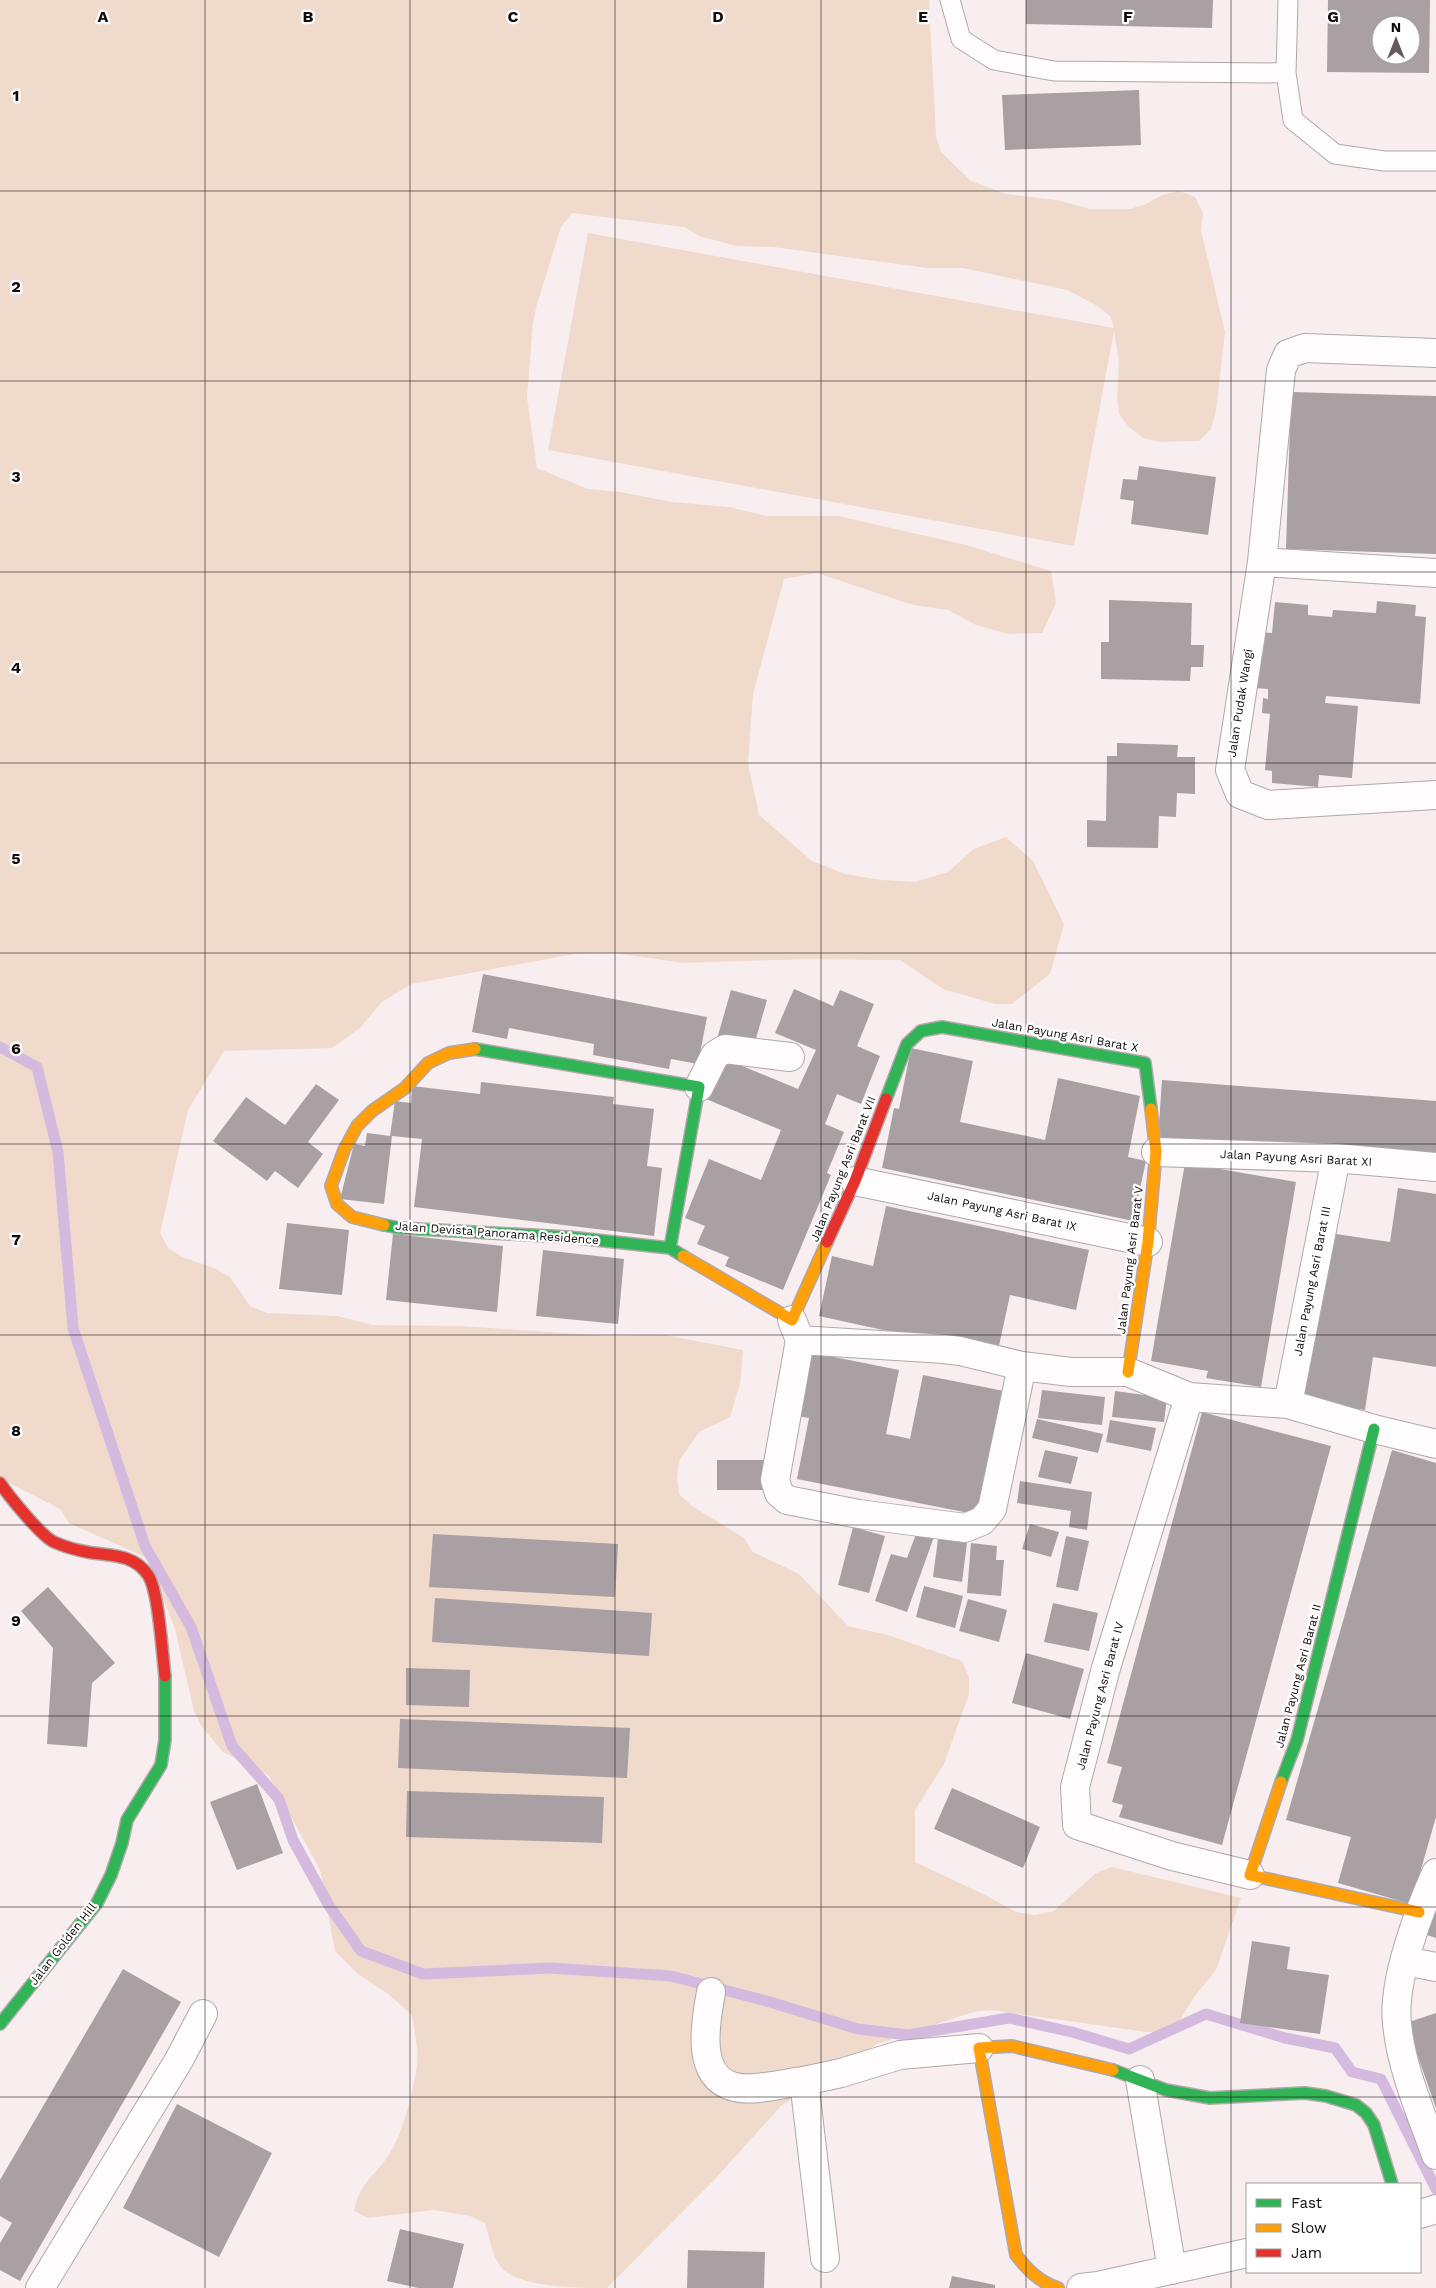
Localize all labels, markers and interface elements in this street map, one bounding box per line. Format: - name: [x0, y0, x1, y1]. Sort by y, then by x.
- text: A: [98, 7, 109, 26]
- text: B: [303, 7, 314, 26]
- text: C: [508, 7, 519, 26]
- text: D: [712, 7, 724, 26]
- text: E: [918, 7, 928, 26]
- text: F: [1123, 7, 1133, 26]
- text: G: [1327, 7, 1339, 26]
- north arrow: [1371, 15, 1421, 65]
- text: N: [1391, 19, 1401, 35]
- text: 1: [13, 86, 19, 105]
- text: 2: [11, 277, 21, 296]
- text: 3: [11, 467, 21, 486]
- street label: Jalan Pudak Wangi: [1225, 648, 1255, 758]
- text: 4: [11, 658, 21, 677]
- text: 5: [11, 849, 21, 868]
- street label: Jalan Payung Asri Barat X: [991, 1015, 1139, 1055]
- text: 6: [11, 1039, 21, 1058]
- street label: Jalan Payung Asri Barat VII: [807, 1094, 879, 1244]
- street label: Jalan Payung Asri Barat XI: [1220, 1147, 1372, 1169]
- street label: Jalan Payung Asri Barat V: [1114, 1185, 1146, 1335]
- street label: Jalan Payung Asri Barat IX: [926, 1188, 1078, 1234]
- street label: Jalan Payung Asri Barat III: [1291, 1205, 1333, 1357]
- street label: Jalan Devista Panorama Residence: [395, 1219, 599, 1247]
- text: 7: [11, 1230, 21, 1249]
- text: 8: [11, 1421, 21, 1440]
- street label: Jalan Payung Asri Barat II: [1272, 1602, 1324, 1750]
- text: 9: [11, 1611, 21, 1630]
- street label: Jalan Payung Asri Barat IV: [1073, 1620, 1127, 1772]
- street label: Jalan Golden Hill: [27, 1900, 100, 1988]
- legend: [1246, 2183, 1421, 2273]
- text: Fast: [1291, 2194, 1323, 2212]
- text: Slow: [1291, 2219, 1327, 2237]
- text: Jam: [1291, 2244, 1322, 2262]

